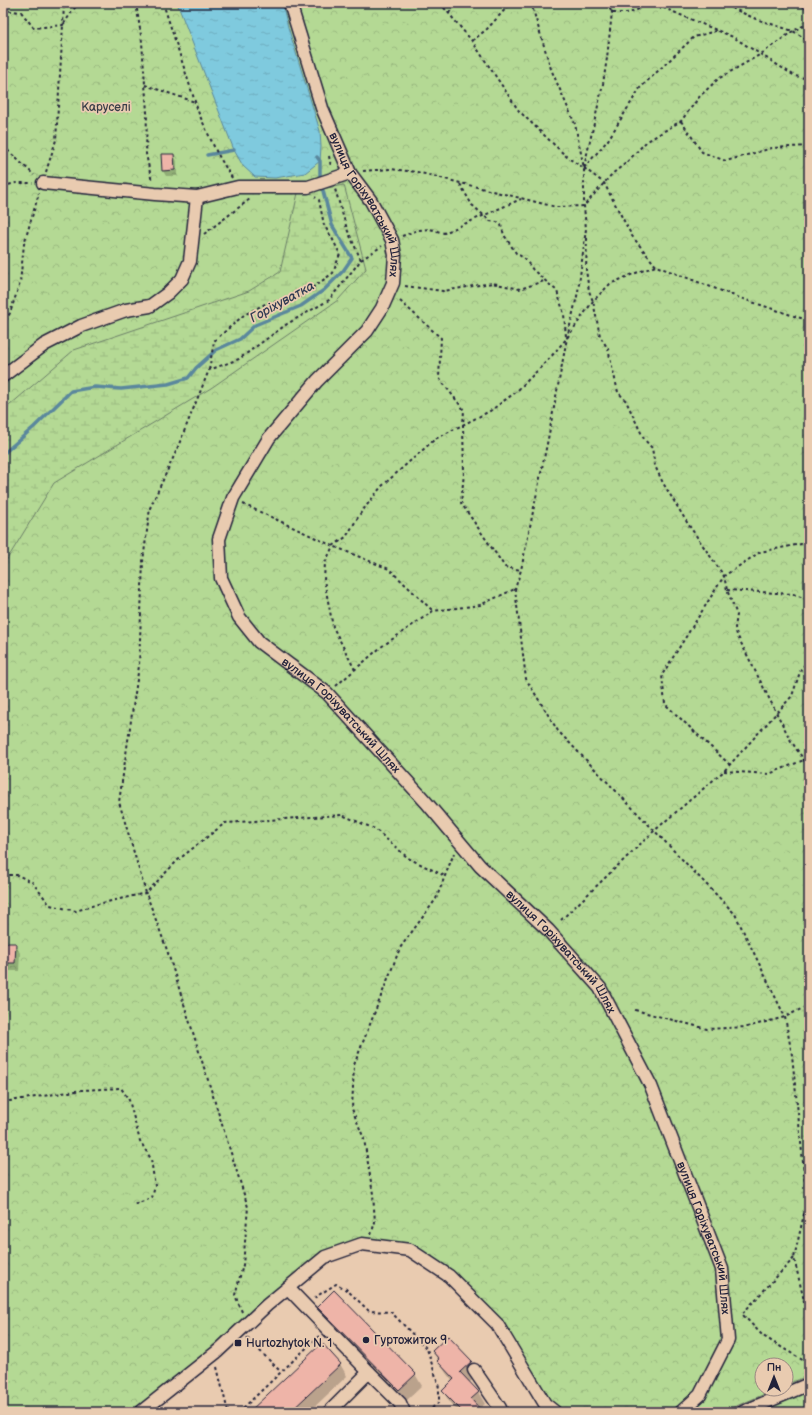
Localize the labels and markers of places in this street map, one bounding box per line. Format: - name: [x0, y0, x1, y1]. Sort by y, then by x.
- place label: Гуртожиток 9: [374, 1333, 447, 1348]
- marker: Гуртожиток 9: [361, 1335, 371, 1345]
- place label: Hurtozhytok N. 1: [246, 1336, 332, 1351]
- marker: Hurtozhytok N. 1: [233, 1338, 243, 1348]

